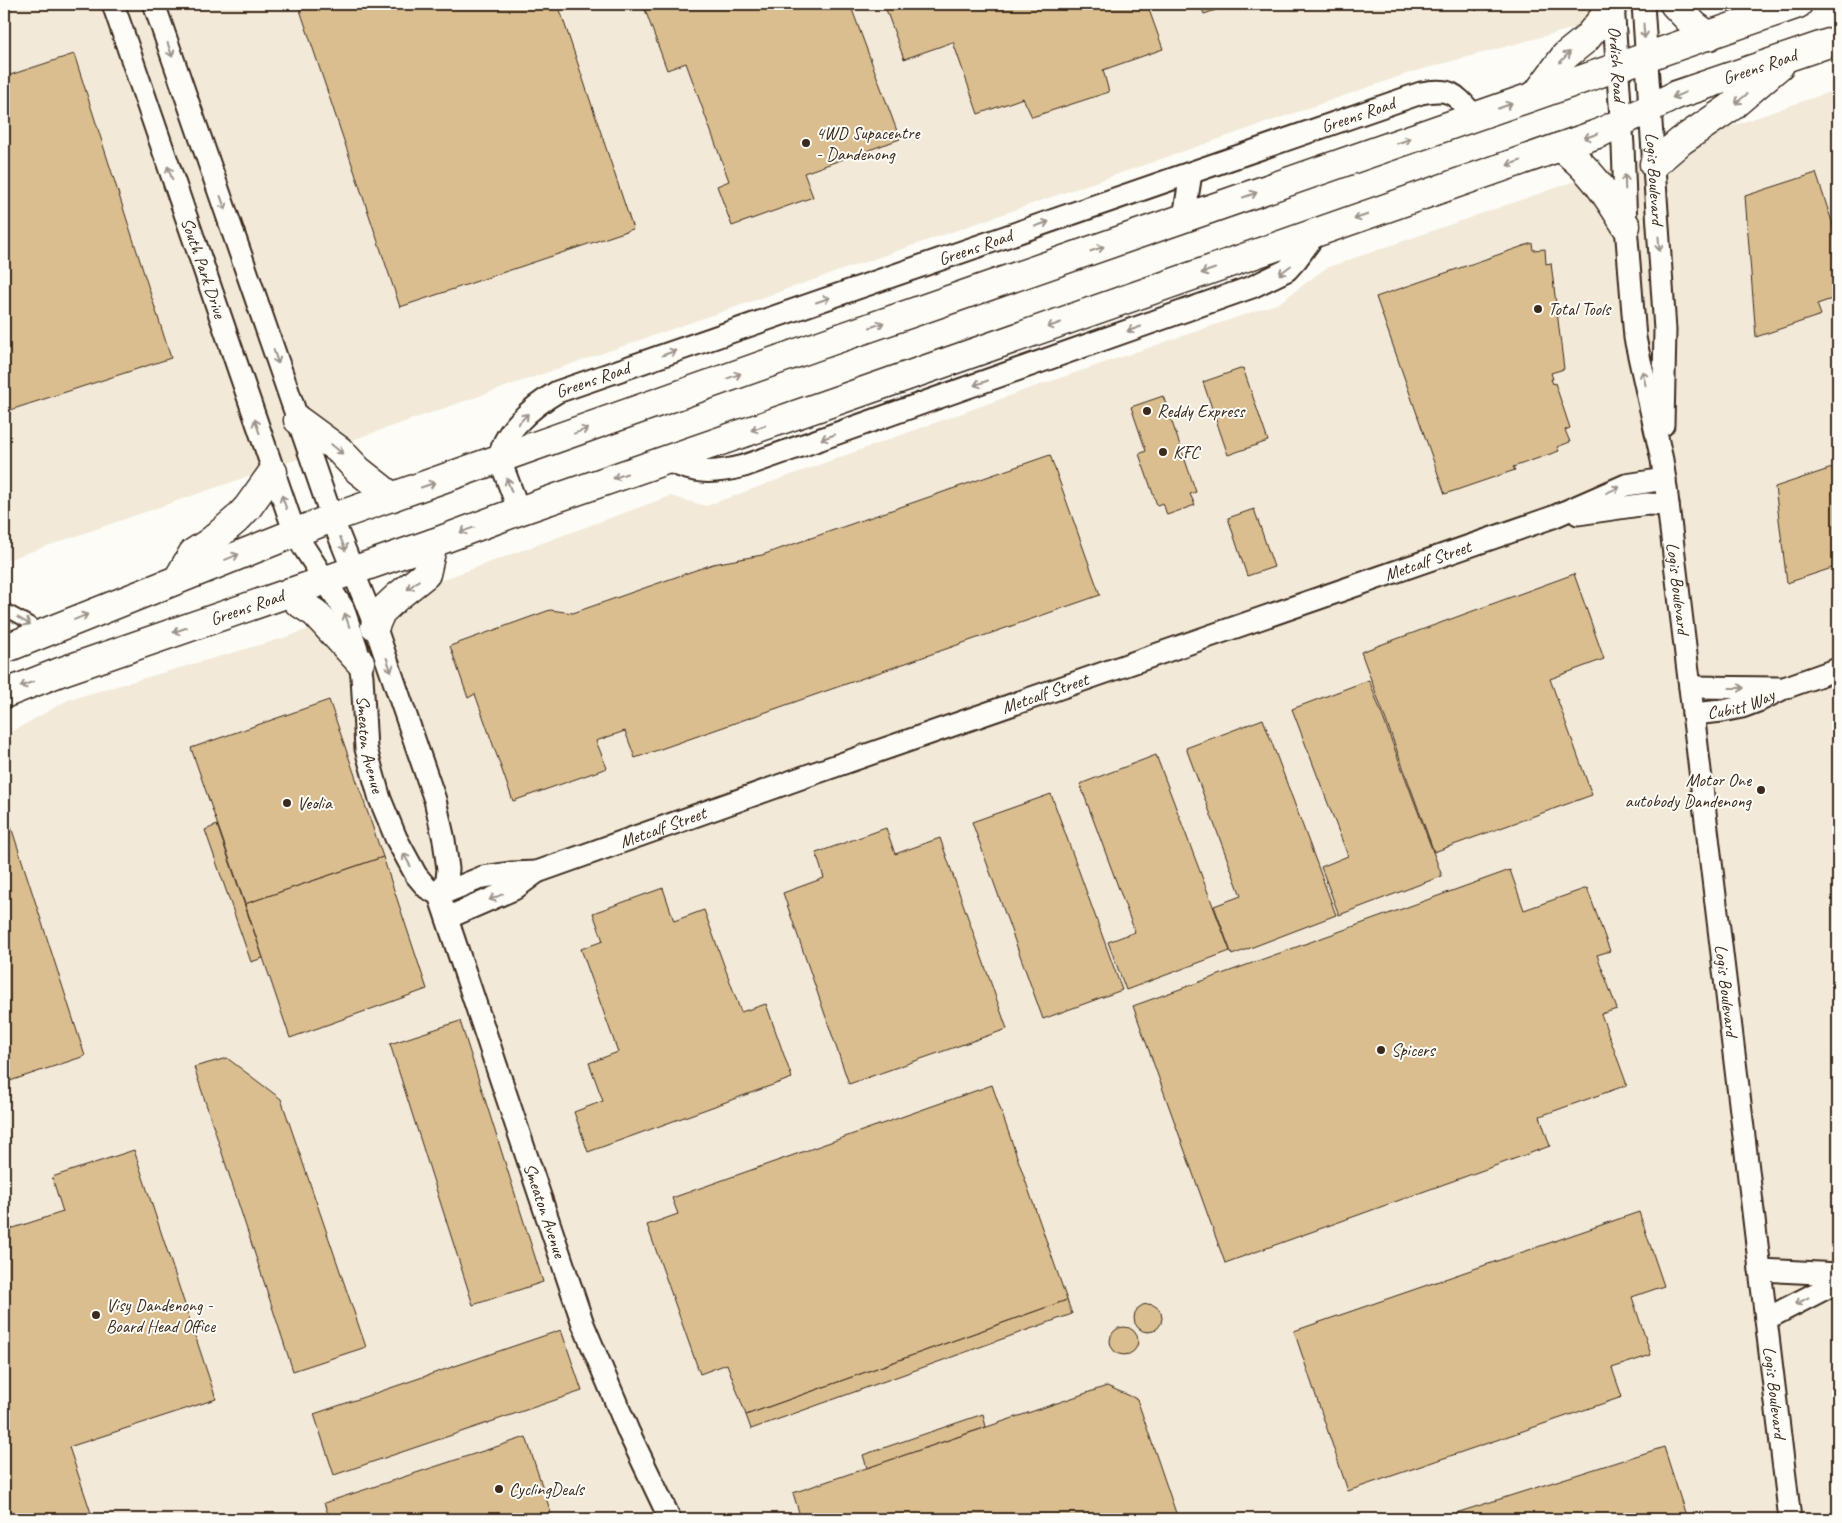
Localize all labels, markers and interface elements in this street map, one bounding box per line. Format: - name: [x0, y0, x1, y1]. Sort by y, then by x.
- one-way arrow: [1640, 22, 1649, 38]
- street label: Ordish Road: [1604, 26, 1631, 105]
- one-way arrow: [166, 42, 175, 57]
- street label: Greens Road: [1720, 43, 1802, 89]
- one-way arrow: [1559, 51, 1571, 63]
- one-way arrow: [1672, 90, 1687, 100]
- street label: Greens Road: [1318, 91, 1400, 138]
- one-way arrow: [1734, 93, 1747, 104]
- one-way arrow: [1496, 101, 1512, 110]
- place label: 4WD Supacentre - Dandenong: [816, 122, 920, 165]
- one-way arrow: [1584, 132, 1599, 141]
- street label: Logis Boulevard: [1641, 132, 1669, 228]
- one-way arrow: [1395, 136, 1411, 145]
- marker: 4WD Supacentre - Dandenong: [800, 137, 812, 149]
- one-way arrow: [1507, 159, 1522, 168]
- one-way arrow: [165, 165, 175, 181]
- one-way arrow: [1620, 174, 1629, 190]
- one-way arrow: [1242, 190, 1258, 199]
- one-way arrow: [219, 195, 228, 211]
- one-way arrow: [1354, 213, 1369, 222]
- street label: South Park Drive: [176, 215, 231, 322]
- one-way arrow: [1034, 219, 1050, 228]
- street label: Greens Road: [935, 223, 1018, 270]
- one-way arrow: [1654, 236, 1664, 252]
- one-way arrow: [1089, 243, 1105, 253]
- one-way arrow: [1278, 265, 1292, 275]
- one-way arrow: [1200, 267, 1216, 276]
- one-way arrow: [814, 295, 830, 304]
- place label: Total Tools: [1548, 298, 1612, 320]
- marker: Total Tools: [1532, 303, 1544, 315]
- one-way arrow: [869, 320, 885, 329]
- one-way arrow: [1047, 321, 1063, 330]
- one-way arrow: [1127, 325, 1142, 334]
- one-way arrow: [661, 348, 676, 357]
- one-way arrow: [272, 349, 281, 364]
- street label: Greens Road: [553, 356, 635, 403]
- one-way arrow: [726, 371, 741, 380]
- one-way arrow: [1639, 371, 1648, 387]
- one-way arrow: [974, 379, 989, 388]
- place label: Reddy Express: [1157, 400, 1246, 422]
- marker: Reddy Express: [1141, 405, 1153, 417]
- one-way arrow: [517, 413, 529, 425]
- one-way arrow: [252, 418, 261, 434]
- one-way arrow: [750, 424, 766, 434]
- one-way arrow: [573, 426, 589, 435]
- one-way arrow: [820, 432, 836, 442]
- place label: KFC: [1173, 441, 1202, 463]
- one-way arrow: [330, 444, 343, 455]
- marker: KFC: [1157, 446, 1169, 458]
- one-way arrow: [613, 472, 629, 481]
- one-way arrow: [504, 478, 513, 494]
- one-way arrow: [420, 480, 435, 489]
- one-way arrow: [1605, 485, 1620, 495]
- one-way arrow: [279, 495, 288, 510]
- one-way arrow: [460, 526, 475, 535]
- street label: Metcalf Street: [1381, 535, 1475, 586]
- one-way arrow: [339, 536, 348, 551]
- street label: Logis Boulevard: [1662, 541, 1695, 638]
- one-way arrow: [225, 552, 240, 561]
- one-way arrow: [407, 579, 420, 590]
- street label: Greens Road: [207, 584, 289, 630]
- one-way arrow: [73, 612, 88, 621]
- one-way arrow: [342, 613, 351, 628]
- one-way arrow: [17, 616, 31, 626]
- one-way arrow: [173, 626, 189, 635]
- one-way arrow: [385, 657, 394, 673]
- street label: Metcalf Street: [999, 667, 1093, 718]
- one-way arrow: [20, 680, 35, 689]
- street label: Cubitt Way: [1706, 683, 1780, 723]
- one-way arrow: [1729, 683, 1745, 693]
- street label: Smeaton Avenue: [352, 695, 389, 796]
- place label: Motor One autobody Dandenong: [1625, 769, 1753, 812]
- marker: Motor One autobody Dandenong: [1755, 784, 1767, 796]
- place label: Veolia: [297, 792, 333, 814]
- marker: Veolia: [281, 797, 293, 809]
- street label: Metcalf Street: [617, 801, 711, 853]
- one-way arrow: [402, 853, 412, 867]
- one-way arrow: [489, 893, 504, 903]
- street label: Logis Boulevard: [1710, 943, 1743, 1040]
- place label: Spicers: [1391, 1039, 1437, 1061]
- marker: Spicers: [1375, 1044, 1387, 1056]
- street label: Smeaton Avenue: [519, 1160, 571, 1262]
- place label: Visy Dandenong - Board Head Office: [106, 1294, 216, 1337]
- one-way arrow: [1795, 1297, 1810, 1306]
- marker: Visy Dandenong - Board Head Office: [90, 1309, 102, 1321]
- street label: Logis Boulevard: [1758, 1345, 1792, 1443]
- place label: CyclingDeals: [509, 1478, 586, 1500]
- marker: CyclingDeals: [493, 1483, 505, 1495]

